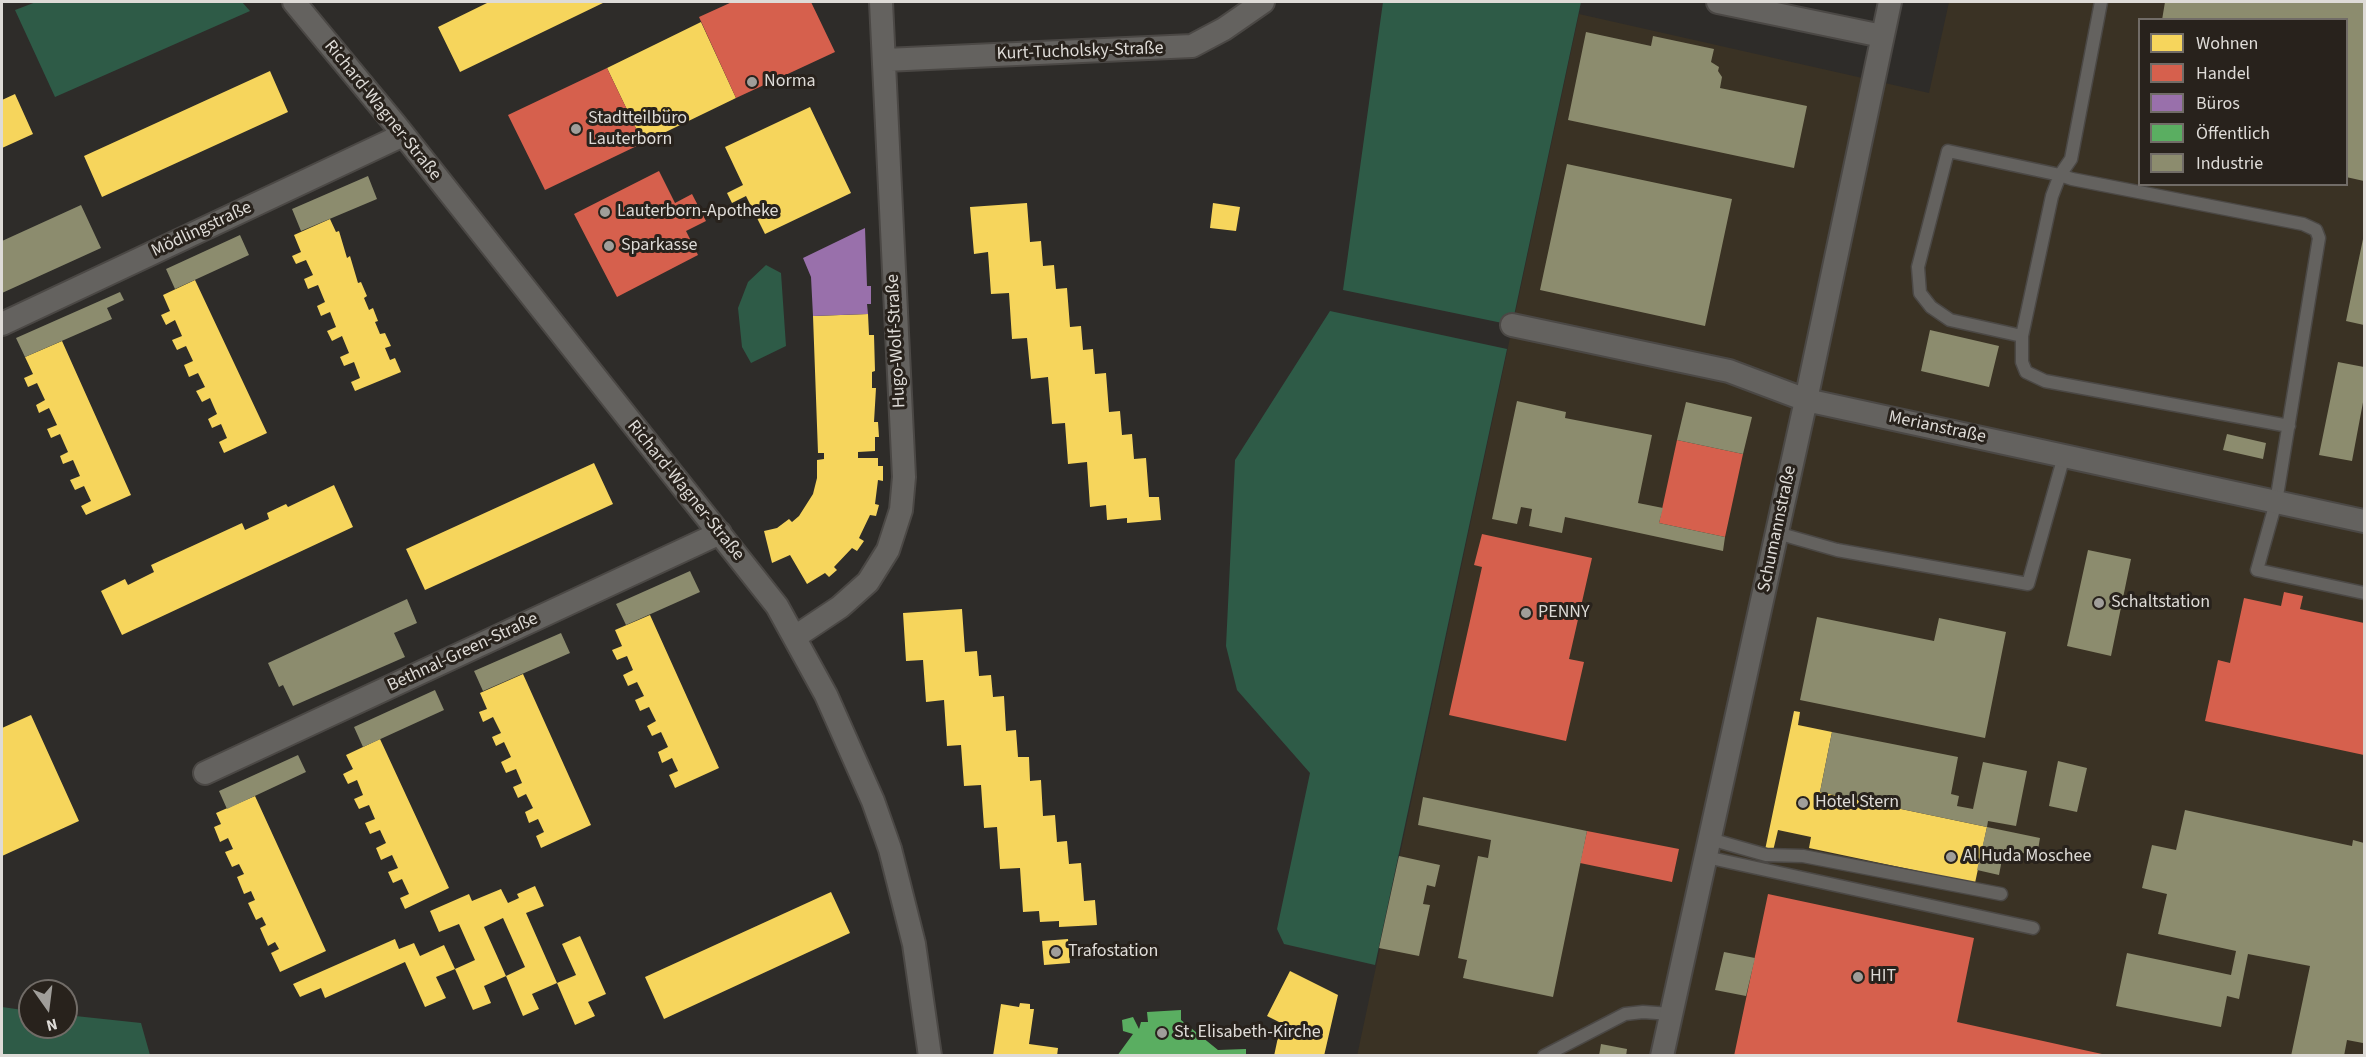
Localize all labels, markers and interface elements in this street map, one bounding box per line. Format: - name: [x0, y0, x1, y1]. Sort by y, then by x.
- legend: [2138, 18, 2348, 186]
- text: Wohnen: [2196, 31, 2258, 56]
- street label: Richard-Wagner-Straße: [319, 36, 445, 186]
- street label: Kurt-Tucholsky-Straße: [996, 38, 1164, 66]
- text: Handel: [2196, 61, 2250, 86]
- place label: Norma: [764, 71, 816, 93]
- marker: Norma: [745, 75, 759, 89]
- text: Büros: [2196, 91, 2240, 116]
- place label: Stadtteilbüro Lauterborn: [588, 108, 687, 150]
- text: Öffentlich: [2196, 121, 2270, 146]
- marker: Stadtteilbüro Lauterborn: [569, 122, 583, 136]
- text: Industrie: [2196, 151, 2263, 176]
- street label: Mödlingstraße: [148, 197, 256, 263]
- place label: Lauterborn-Apotheke: [617, 201, 779, 223]
- marker: Lauterborn-Apotheke: [598, 205, 612, 219]
- place label: Sparkasse: [621, 235, 697, 257]
- marker: Sparkasse: [602, 239, 616, 253]
- street label: Hugo-Wolf-Straße: [883, 274, 911, 408]
- street label: Merianstraße: [1886, 407, 1988, 449]
- street label: Richard-Wagner-Straße: [622, 416, 748, 566]
- street label: Schumannstraße: [1754, 464, 1802, 594]
- place label: Schaltstation: [2111, 592, 2210, 614]
- marker: Schaltstation: [2092, 596, 2106, 610]
- place label: PENNY: [1538, 602, 1590, 624]
- marker: PENNY: [1519, 606, 1533, 620]
- street label: Bethnal-Green-Straße: [384, 609, 542, 697]
- place label: Hotel Stern: [1815, 792, 1899, 814]
- marker: Hotel Stern: [1796, 796, 1810, 810]
- place label: Al Huda Moschee: [1963, 846, 2091, 868]
- marker: Al Huda Moschee: [1944, 850, 1958, 864]
- place label: Trafostation: [1068, 941, 1158, 963]
- marker: Trafostation: [1049, 945, 1063, 959]
- place label: HIT: [1870, 966, 1896, 988]
- marker: HIT: [1851, 970, 1865, 984]
- north arrow: [18, 979, 78, 1039]
- text: N: [44, 1013, 60, 1036]
- place label: St. Elisabeth-Kirche: [1174, 1022, 1321, 1044]
- marker: St. Elisabeth-Kirche: [1155, 1026, 1169, 1040]

